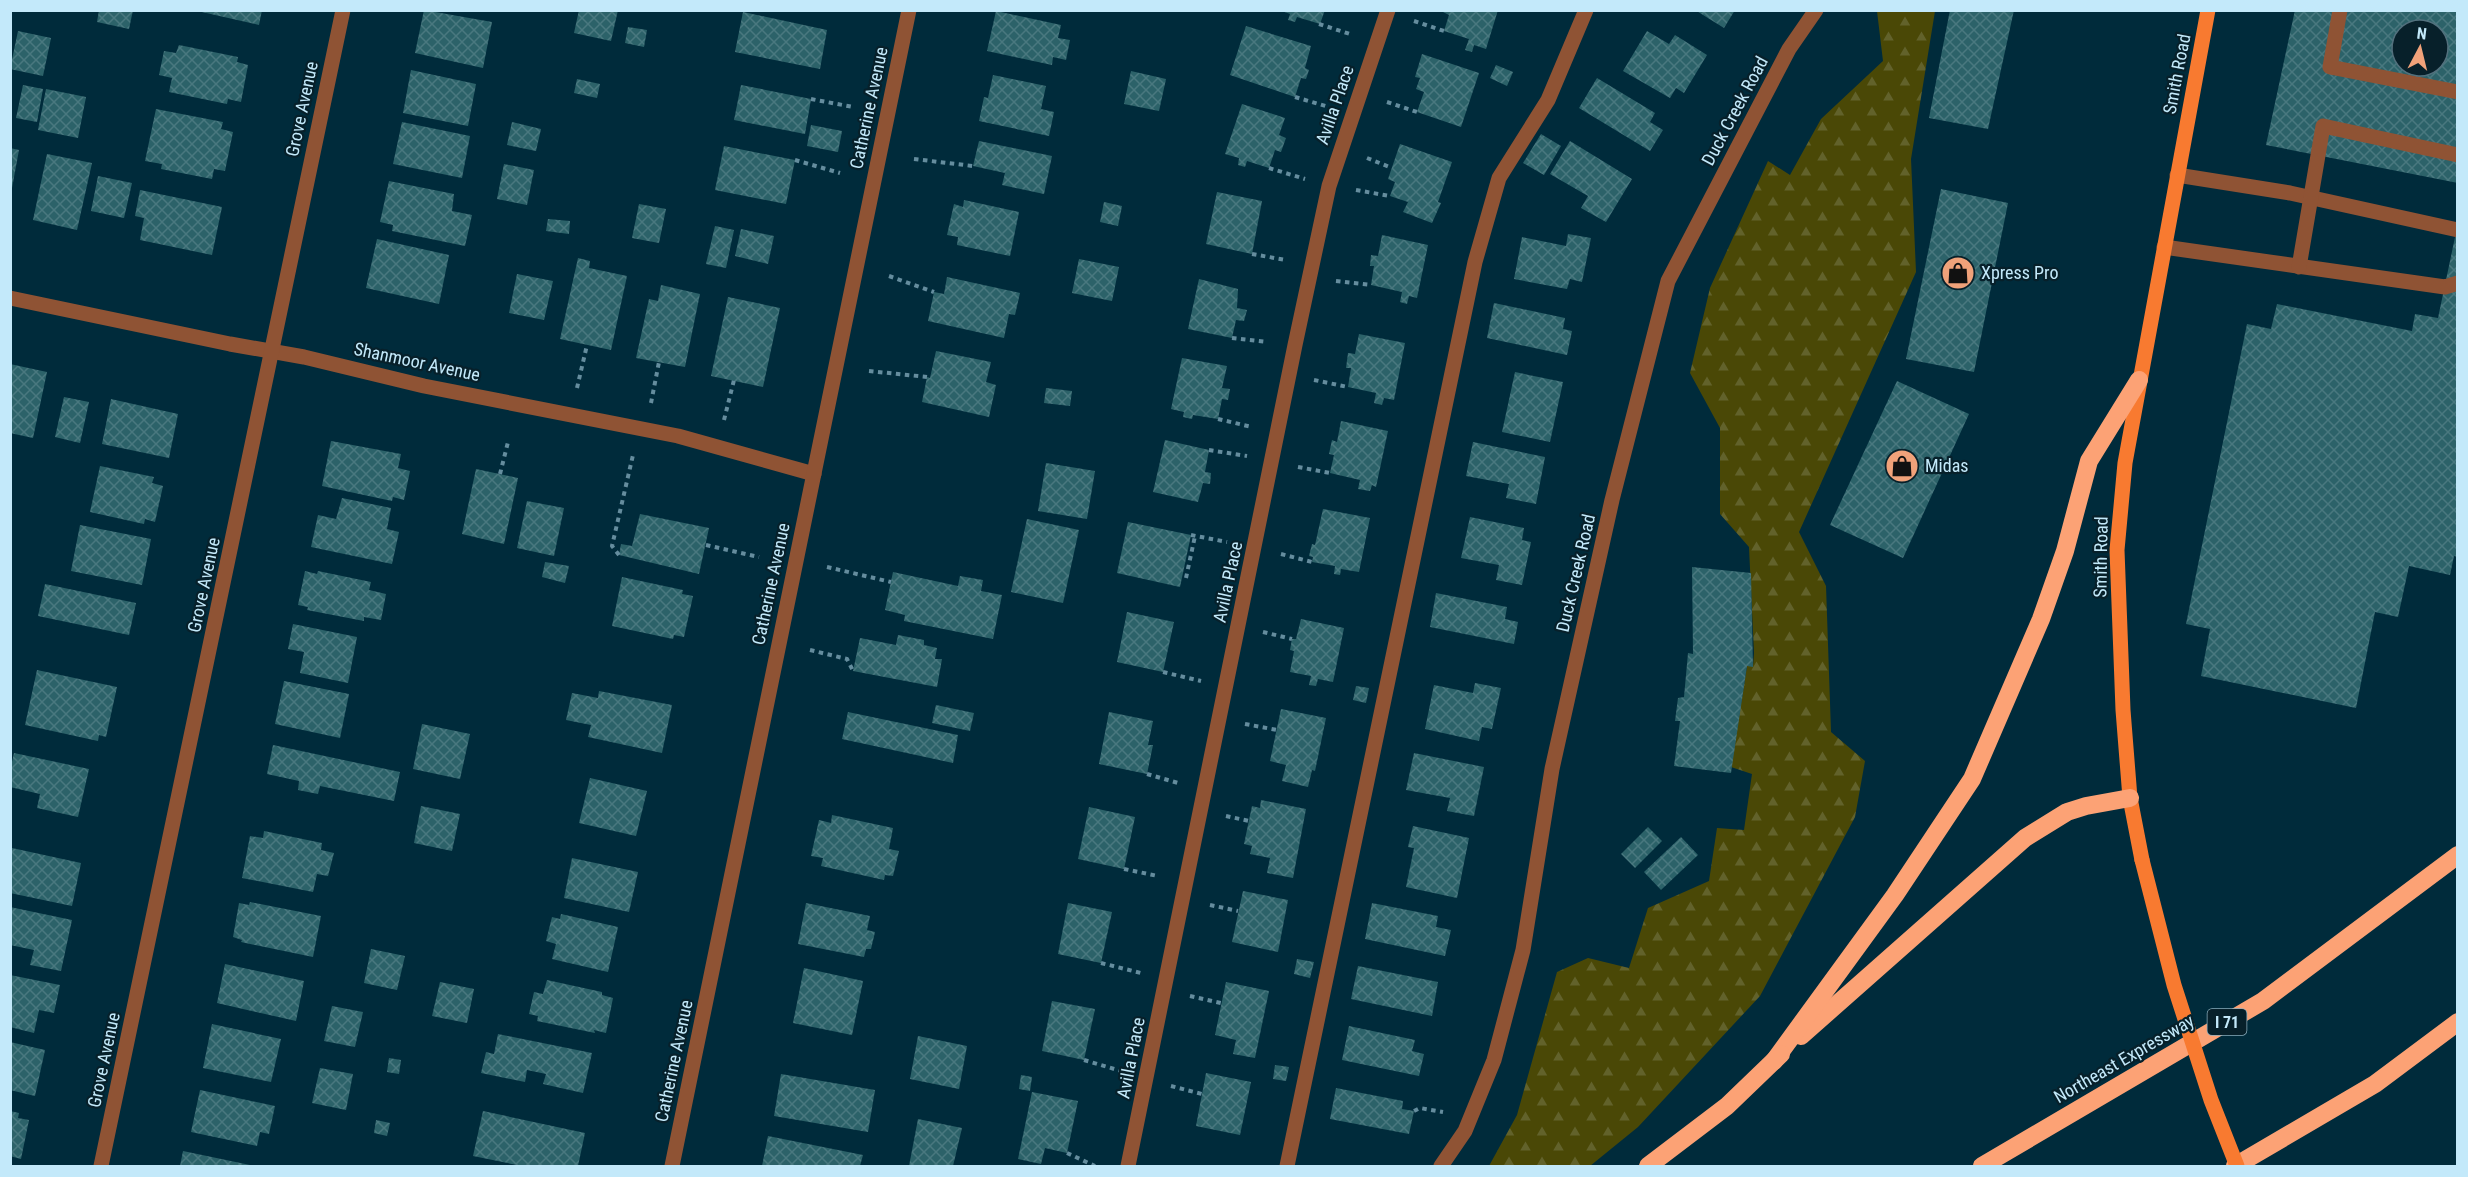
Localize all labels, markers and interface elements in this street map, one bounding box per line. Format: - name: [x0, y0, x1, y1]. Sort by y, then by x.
- north arrow: [2390, 18, 2450, 78]
- text: N: [2416, 24, 2428, 44]
- street label: Smith Road: [2158, 32, 2195, 116]
- street label: Catherine Avenue: [845, 45, 892, 171]
- street label: Duck Creek Road: [1697, 53, 1772, 169]
- street label: Grove Avenue: [281, 59, 322, 158]
- street label: Avilla Place: [1311, 63, 1358, 147]
- shop icon: Xpress Pro: [1940, 255, 1976, 291]
- place label: Xpress Pro: [1981, 262, 2058, 283]
- street label: Shanmoor Avenue: [352, 338, 482, 385]
- shop icon: Midas: [1884, 448, 1920, 484]
- place label: Midas: [1925, 455, 1969, 476]
- street label: Duck Creek Road: [1552, 512, 1599, 634]
- street label: Smith Road: [2089, 516, 2112, 598]
- street label: Catherine Avenue: [747, 521, 794, 647]
- street label: Grove Avenue: [183, 535, 224, 634]
- street label: Avilla Place: [1209, 539, 1246, 624]
- street label: Catherine Avenue: [650, 998, 697, 1124]
- road number: I 71: [2208, 1009, 2246, 1035]
- street label: Grove Avenue: [83, 1010, 124, 1109]
- street label: Northeast Expressway: [2050, 1010, 2198, 1107]
- street label: Avilla Place: [1112, 1016, 1149, 1100]

